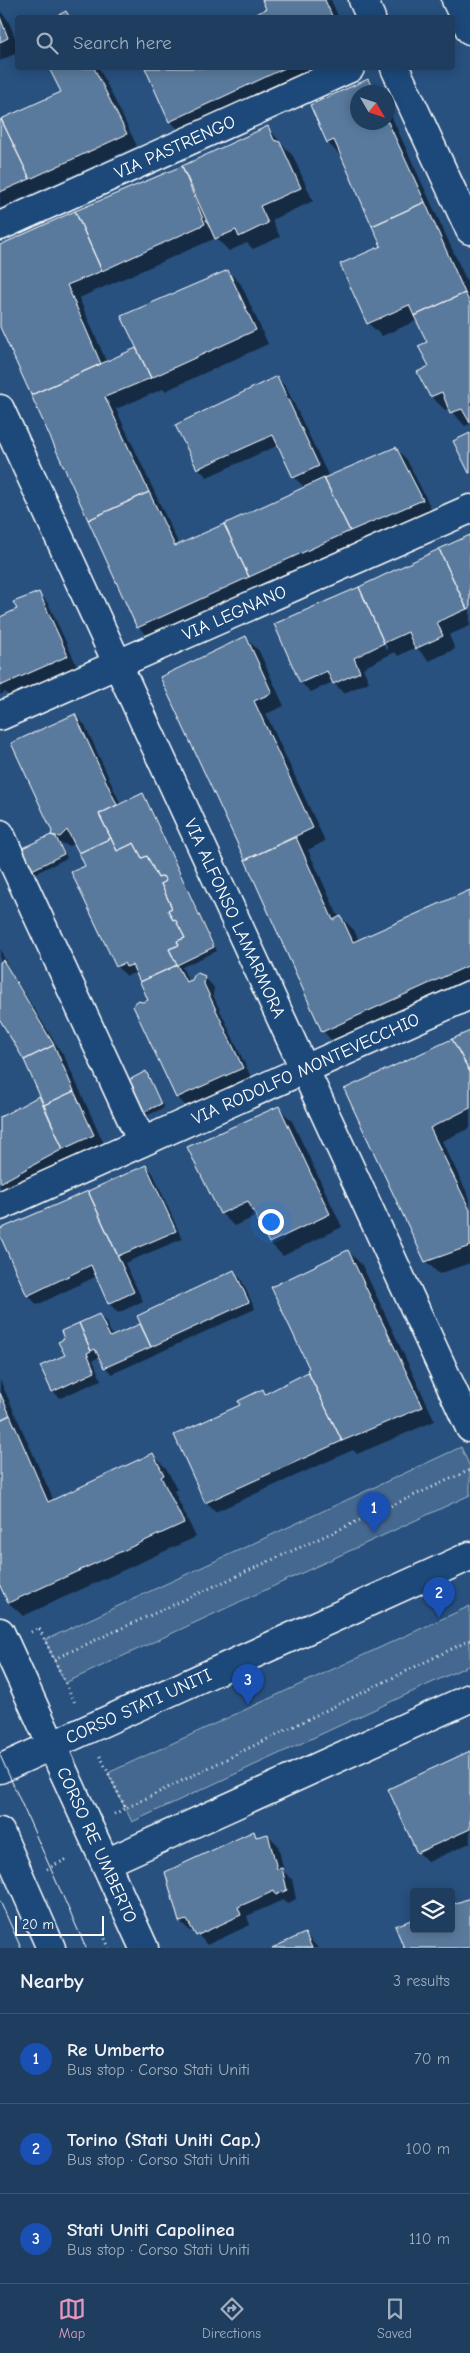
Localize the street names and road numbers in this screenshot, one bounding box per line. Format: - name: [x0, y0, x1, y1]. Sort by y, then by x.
- street label: VIA PASTRENGO: [111, 111, 239, 184]
- street label: VIA LEGNANO: [179, 581, 290, 645]
- street label: VIA ALFONSO LAMARMORA: [180, 816, 290, 1022]
- street label: VIA RODOLFO MONTEVECCHIO: [189, 1009, 423, 1129]
- street label: CORSO STATI UNITI: [62, 1665, 215, 1749]
- street label: CORSO RE UMBERTO: [52, 1764, 141, 1926]

